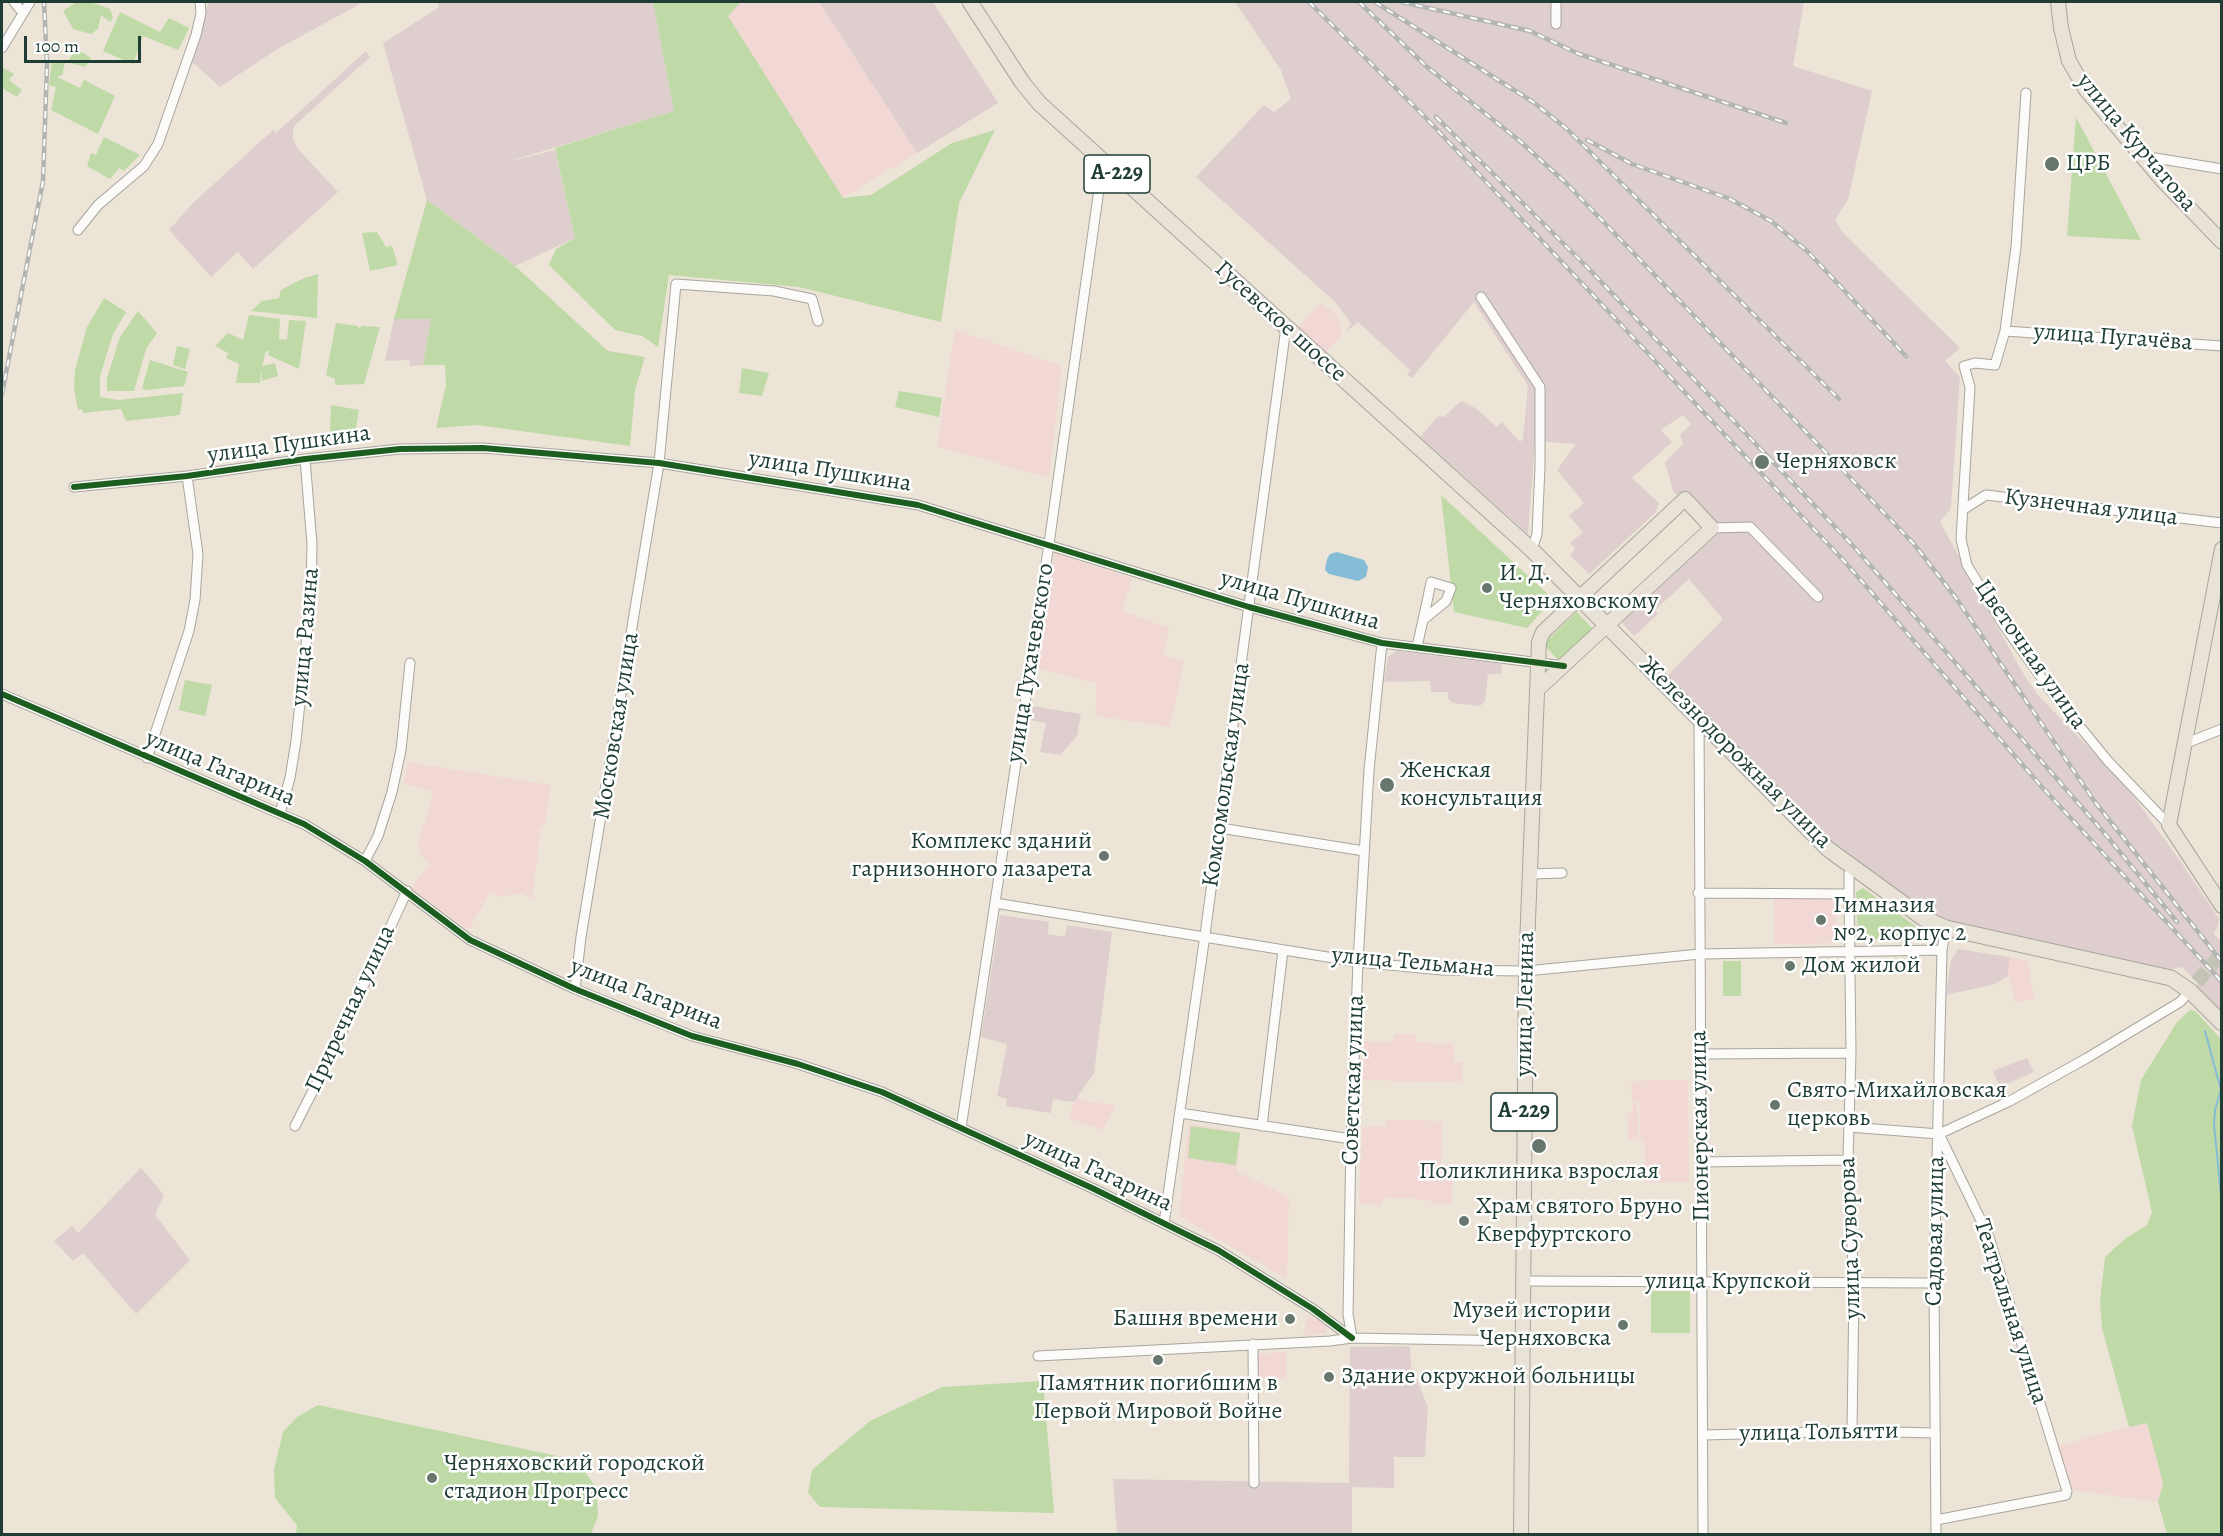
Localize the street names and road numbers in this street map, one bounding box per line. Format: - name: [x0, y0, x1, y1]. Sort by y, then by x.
- street label: улица Курчатова: [2070, 68, 2202, 218]
- road number: А-229: [1084, 155, 1150, 193]
- street label: Гусевское шоссе: [1208, 255, 1352, 389]
- street label: улица Пугачёва: [2033, 318, 2193, 358]
- street label: улица Пушкина: [206, 419, 372, 471]
- street label: улица Пушкина: [747, 445, 913, 499]
- street label: Кузнечная улица: [2002, 483, 2180, 533]
- street label: улица Тухачевского: [1001, 561, 1061, 765]
- street label: улица Пушкина: [1217, 565, 1383, 637]
- street label: улица Разина: [286, 566, 326, 708]
- street label: Цветочная улица: [1968, 575, 2092, 735]
- street label: Московская улица: [588, 630, 646, 822]
- street label: Железнодорожная улица: [1633, 651, 1837, 855]
- street label: Комсомольская улица: [1197, 661, 1257, 889]
- street label: улица Гагарина: [141, 724, 299, 814]
- street label: Приречная улица: [300, 921, 402, 1097]
- street label: улица Ленина: [1510, 931, 1542, 1077]
- street label: улица Тельмана: [1330, 942, 1496, 984]
- street label: улица Гагарина: [566, 953, 726, 1037]
- street label: Советская улица: [1337, 994, 1371, 1166]
- street label: Пионерская улица: [1685, 1030, 1717, 1222]
- road number: А-229: [1491, 1093, 1557, 1131]
- street label: улица Гагарина: [1019, 1125, 1177, 1219]
- street label: улица Суворова: [1834, 1156, 1868, 1320]
- street label: Садовая улица: [1920, 1156, 1952, 1306]
- street label: Театральная улица: [1966, 1216, 2054, 1408]
- street label: улица Крупской: [1645, 1268, 1811, 1296]
- street label: улица Тольятти: [1739, 1417, 1899, 1449]

